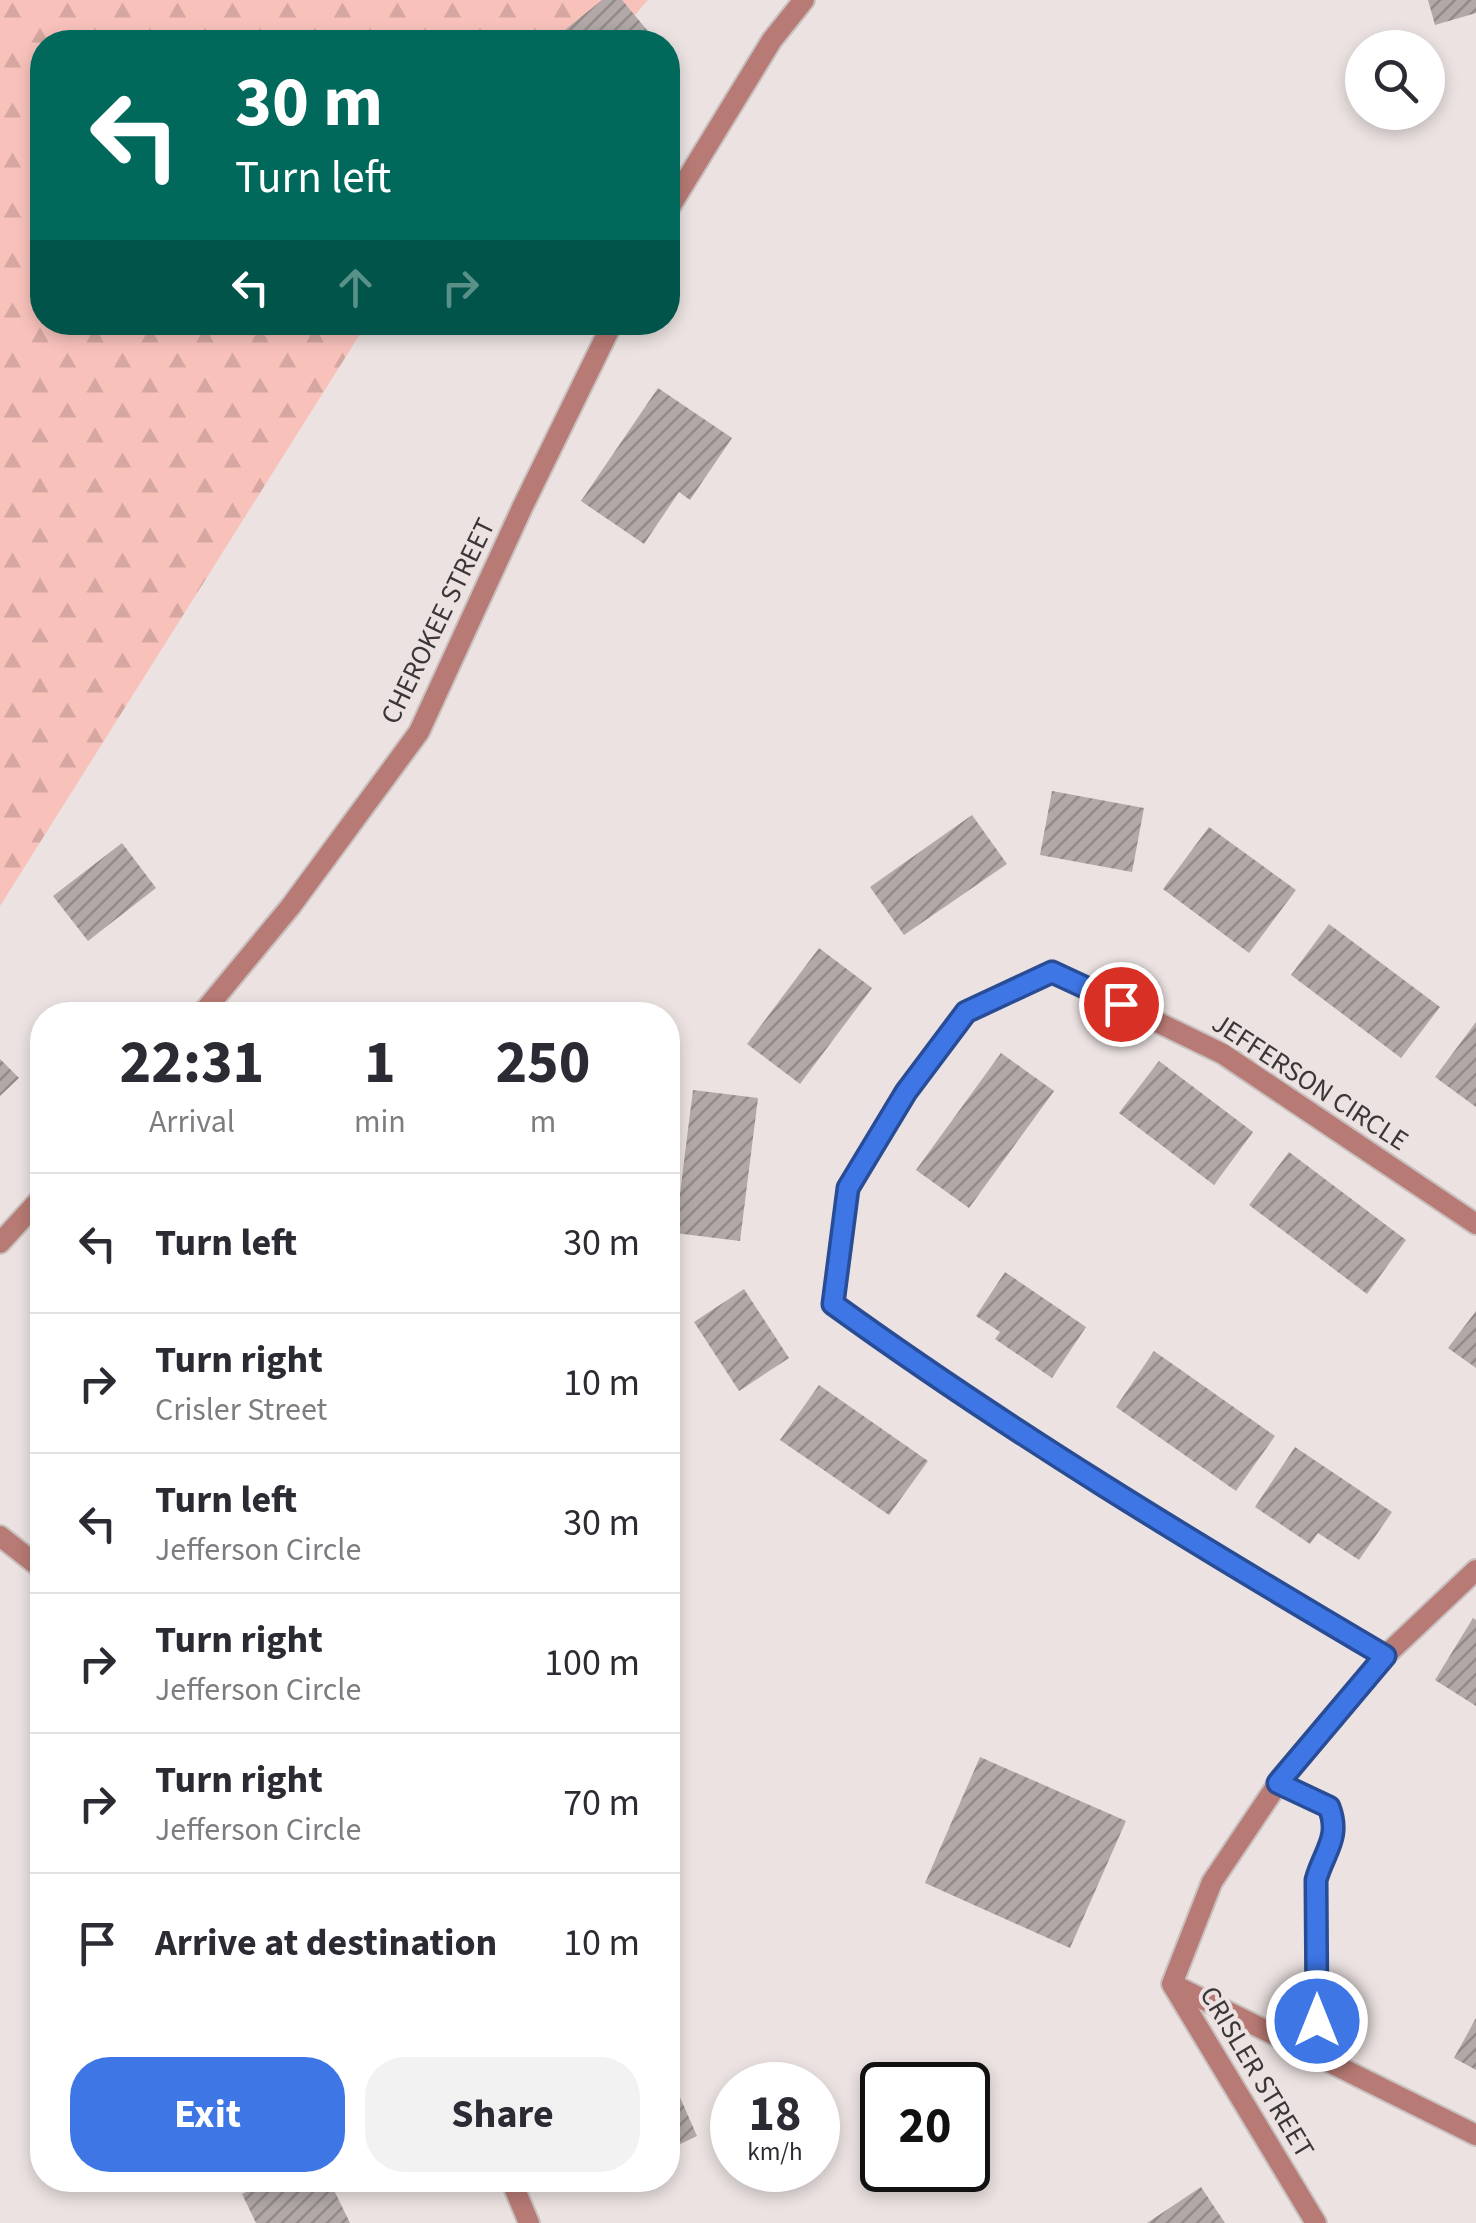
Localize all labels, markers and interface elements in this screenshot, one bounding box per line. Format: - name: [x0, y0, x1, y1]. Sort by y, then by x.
- map controls: [1345, 30, 1445, 130]
- button: search: [1345, 30, 1445, 130]
- text: 30 m: [235, 53, 383, 153]
- icon: left: [70, 70, 200, 200]
- text: Turn left: [235, 146, 391, 210]
- icon: left: [223, 260, 278, 315]
- icon: ahead: [328, 260, 383, 315]
- icon: right: [433, 260, 488, 315]
- street label: CHEROKEE STREET: [371, 511, 505, 731]
- pin: [1079, 962, 1164, 1047]
- icon: arrive: [1094, 977, 1149, 1032]
- street label: JEFFERSON CIRCLE: [1204, 1003, 1416, 1161]
- text: 22:31: [120, 1021, 264, 1106]
- text: 1: [364, 1021, 396, 1106]
- text: 250: [495, 1021, 590, 1106]
- text: Arrival: [149, 1099, 235, 1145]
- text: min: [354, 1099, 406, 1145]
- text: m: [530, 1099, 556, 1145]
- icon: left: [70, 1216, 125, 1271]
- text: Turn left: [155, 1216, 297, 1270]
- text: 30 m: [563, 1216, 640, 1270]
- text: Turn right: [155, 1333, 323, 1387]
- icon: right: [70, 1356, 125, 1411]
- text: 10 m: [563, 1356, 640, 1410]
- text: Crisler Street: [155, 1387, 327, 1433]
- text: Turn left: [155, 1473, 297, 1527]
- icon: left: [70, 1496, 125, 1551]
- text: 30 m: [563, 1496, 640, 1550]
- text: Jefferson Circle: [155, 1527, 361, 1573]
- text: Turn right: [155, 1613, 323, 1667]
- icon: right: [70, 1636, 125, 1691]
- text: 100 m: [544, 1636, 640, 1690]
- text: Jefferson Circle: [155, 1667, 361, 1713]
- text: Turn right: [155, 1753, 323, 1807]
- icon: right: [70, 1776, 125, 1831]
- text: 70 m: [563, 1776, 640, 1830]
- text: Jefferson Circle: [155, 1807, 361, 1853]
- icon: arrive: [70, 1916, 125, 1971]
- text: Arrive at destination: [155, 1916, 497, 1970]
- text: 10 m: [563, 1916, 640, 1970]
- position arrow: [1265, 1969, 1369, 2073]
- street label: CRISLER STREET: [1190, 1979, 1324, 2165]
- button: Exit: [70, 2057, 345, 2172]
- button: Share: [365, 2057, 640, 2172]
- speed limit sign: 20: [860, 2062, 990, 2192]
- text: 18: [749, 2079, 801, 2150]
- text: km/h: [747, 2134, 803, 2170]

